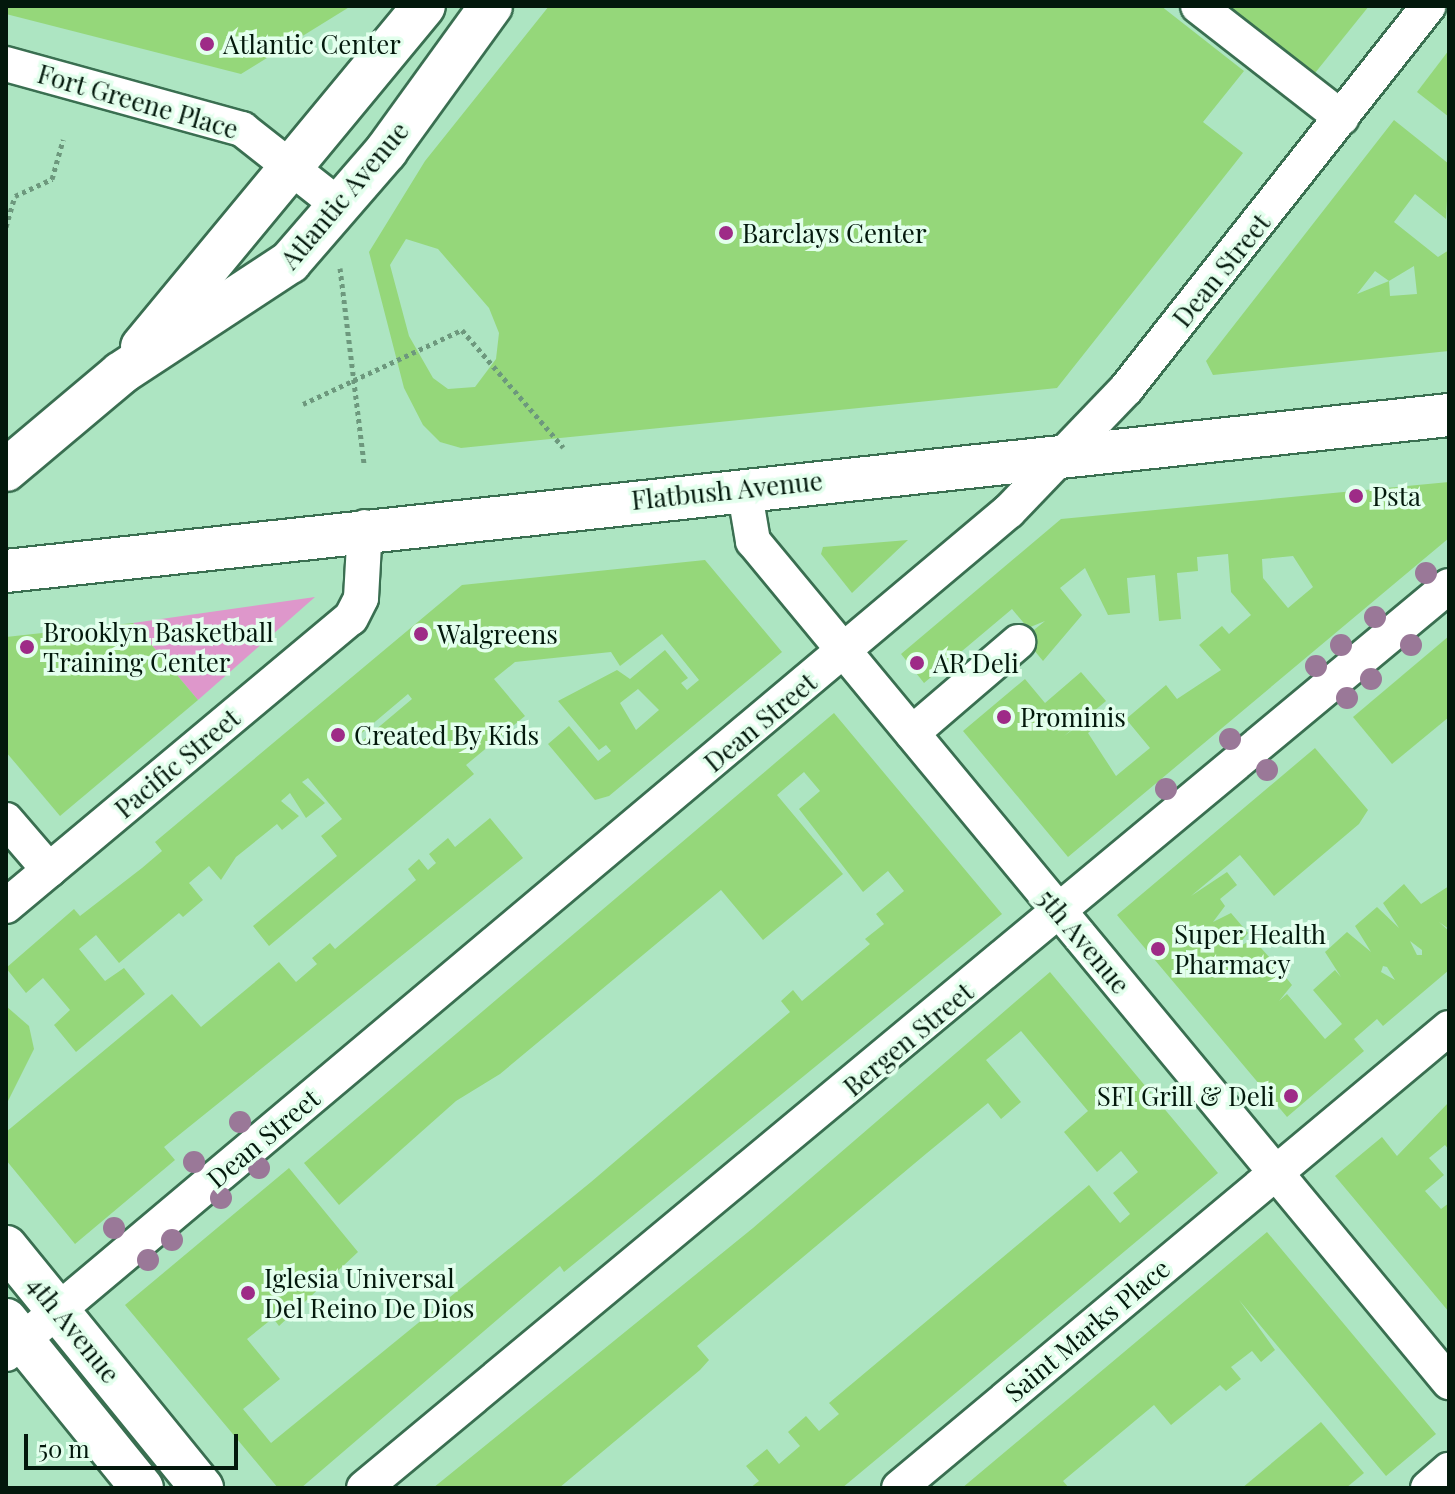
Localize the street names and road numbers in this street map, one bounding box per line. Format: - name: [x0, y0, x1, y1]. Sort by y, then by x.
- street label: Fort Greene Place: [34, 57, 242, 145]
- street label: Atlantic Avenue: [273, 115, 415, 275]
- street label: Dean Street: [1166, 207, 1276, 333]
- street label: Flatbush Avenue: [629, 464, 825, 516]
- street label: Dean Street: [698, 666, 822, 778]
- street label: Pacific Street: [108, 702, 246, 824]
- street label: 5th Avenue: [1031, 882, 1137, 1000]
- street label: Bergen Street: [837, 976, 979, 1102]
- street label: Dean Street: [201, 1082, 325, 1194]
- street label: Saint Marks Place: [998, 1252, 1176, 1408]
- street label: 4th Avenue: [21, 1269, 127, 1389]

